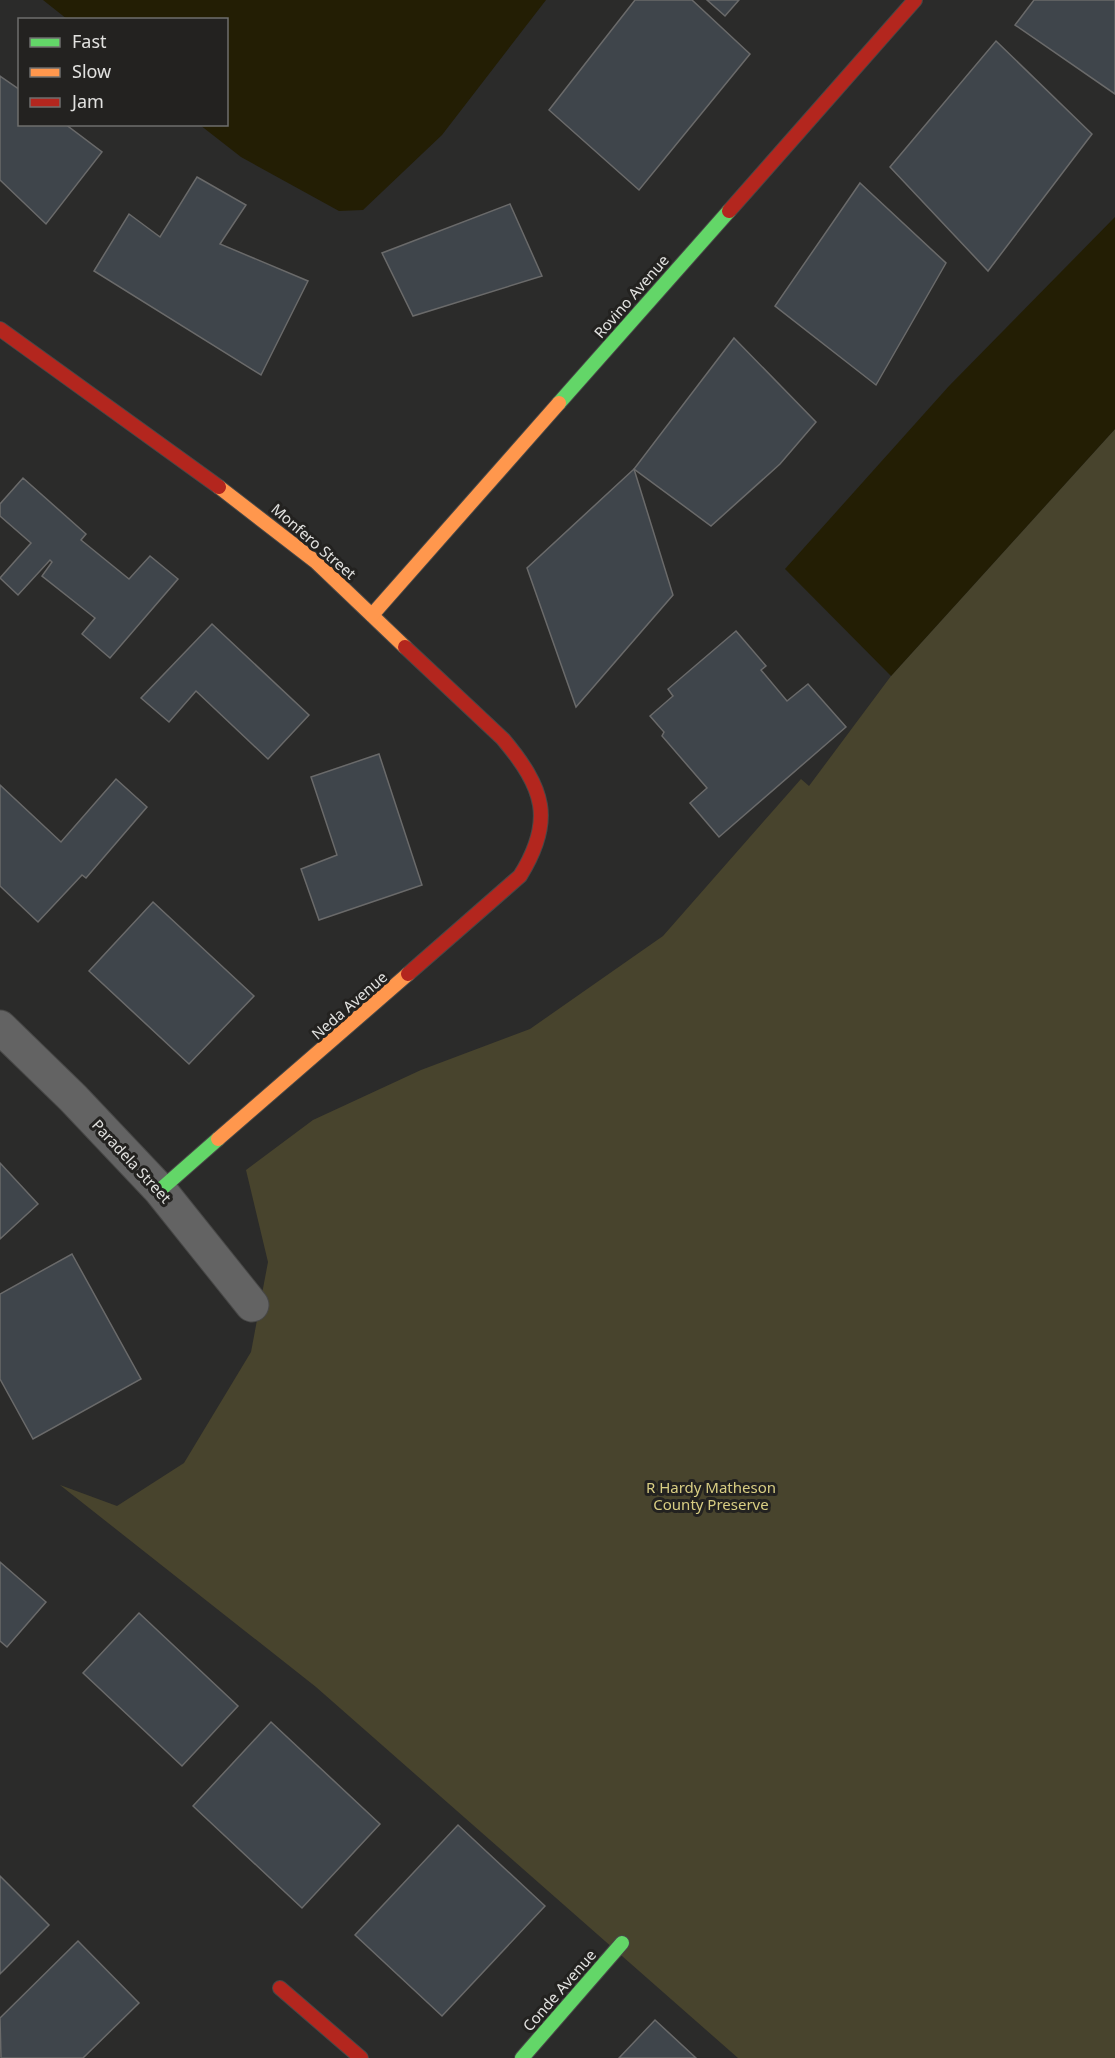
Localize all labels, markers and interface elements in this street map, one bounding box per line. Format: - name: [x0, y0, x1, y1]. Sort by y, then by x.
- legend: [18, 18, 228, 126]
- text: Fast: [72, 29, 107, 53]
- text: Slow: [72, 59, 111, 83]
- text: Jam: [70, 89, 104, 113]
- street label: Rovino Avenue: [589, 250, 673, 342]
- street label: Monfero Street: [267, 499, 361, 584]
- street label: Neda Avenue: [307, 967, 391, 1043]
- street label: Paradela Street: [88, 1115, 176, 1208]
- park label: R Hardy Matheson County Preserve: [646, 1477, 776, 1514]
- street label: Conde Avenue: [518, 1945, 600, 2035]

